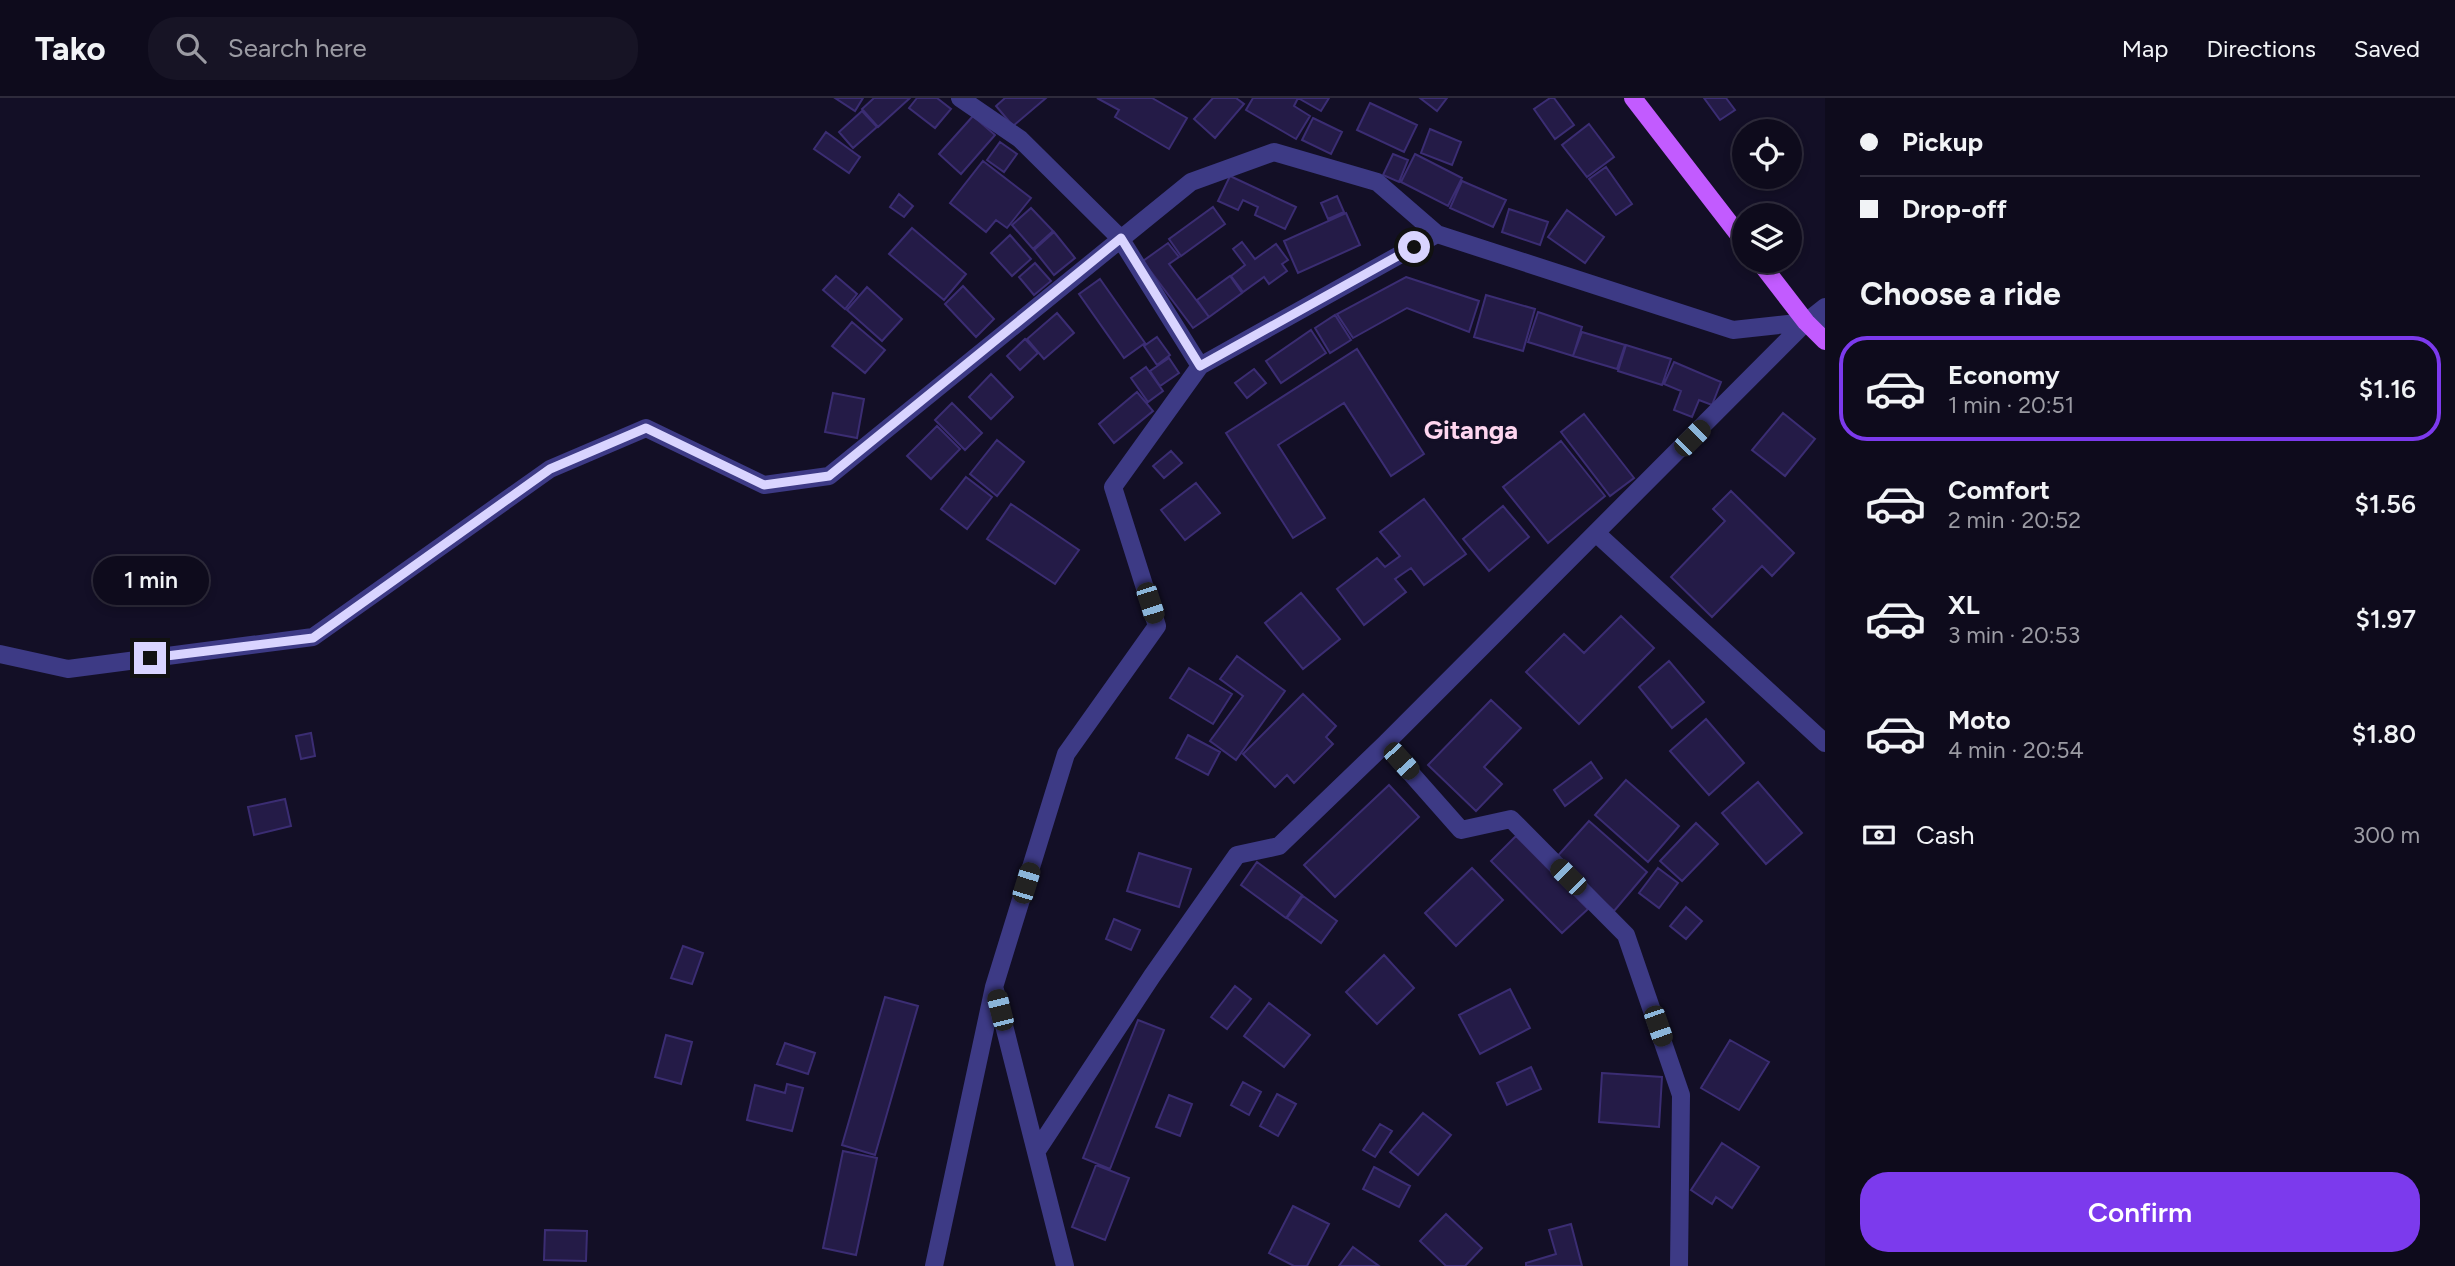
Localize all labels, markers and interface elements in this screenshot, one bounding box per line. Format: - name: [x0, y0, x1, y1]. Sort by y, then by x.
- search box: [148, 17, 638, 80]
- text: Tako: [35, 29, 106, 68]
- icon: search: [172, 29, 210, 67]
- text: Search here: [228, 32, 367, 64]
- text: Map: [2122, 34, 2168, 63]
- text: Directions: [2206, 34, 2316, 63]
- text: Saved: [2354, 34, 2420, 63]
- map controls: [1732, 119, 1802, 273]
- button: locate: [1732, 119, 1802, 189]
- text: Pickup: [1902, 126, 1983, 158]
- text: Drop-off: [1902, 193, 2007, 225]
- button: layers: [1732, 203, 1802, 273]
- route start: [1398, 231, 1430, 263]
- text: Choose a ride: [1860, 275, 2061, 313]
- icon: car: [1864, 357, 1927, 420]
- text: Economy: [1948, 359, 2060, 391]
- text: $1.16: [2359, 373, 2416, 405]
- text: 1 min · 20:51: [1948, 391, 2074, 419]
- district label: Gitanga: [1424, 414, 1518, 446]
- car: [1670, 416, 1715, 460]
- icon: car: [1864, 472, 1927, 535]
- text: Comfort: [1948, 474, 2050, 506]
- text: $1.56: [2355, 488, 2416, 520]
- text: 2 min · 20:52: [1948, 506, 2081, 534]
- callout: 1 min: [92, 556, 208, 606]
- text: 1 min: [124, 566, 178, 594]
- car: [1134, 580, 1167, 626]
- icon: car: [1864, 587, 1927, 650]
- text: XL: [1948, 589, 1980, 621]
- text: $1.97: [2355, 603, 2416, 635]
- text: 3 min · 20:53: [1948, 621, 2080, 649]
- route end: [134, 642, 166, 674]
- icon: car: [1864, 702, 1927, 765]
- text: Moto: [1948, 704, 2011, 736]
- text: $1.80: [2352, 718, 2416, 750]
- text: 4 min · 20:54: [1948, 736, 2084, 764]
- car: [1380, 738, 1423, 784]
- icon: cash: [1860, 816, 1898, 854]
- text: Cash: [1916, 819, 1975, 851]
- text: 300 m: [2353, 821, 2420, 849]
- car: [1546, 855, 1591, 899]
- car: [1010, 860, 1043, 906]
- car: [985, 987, 1016, 1033]
- car: [1642, 1003, 1675, 1049]
- button: Confirm: [1860, 1172, 2420, 1252]

